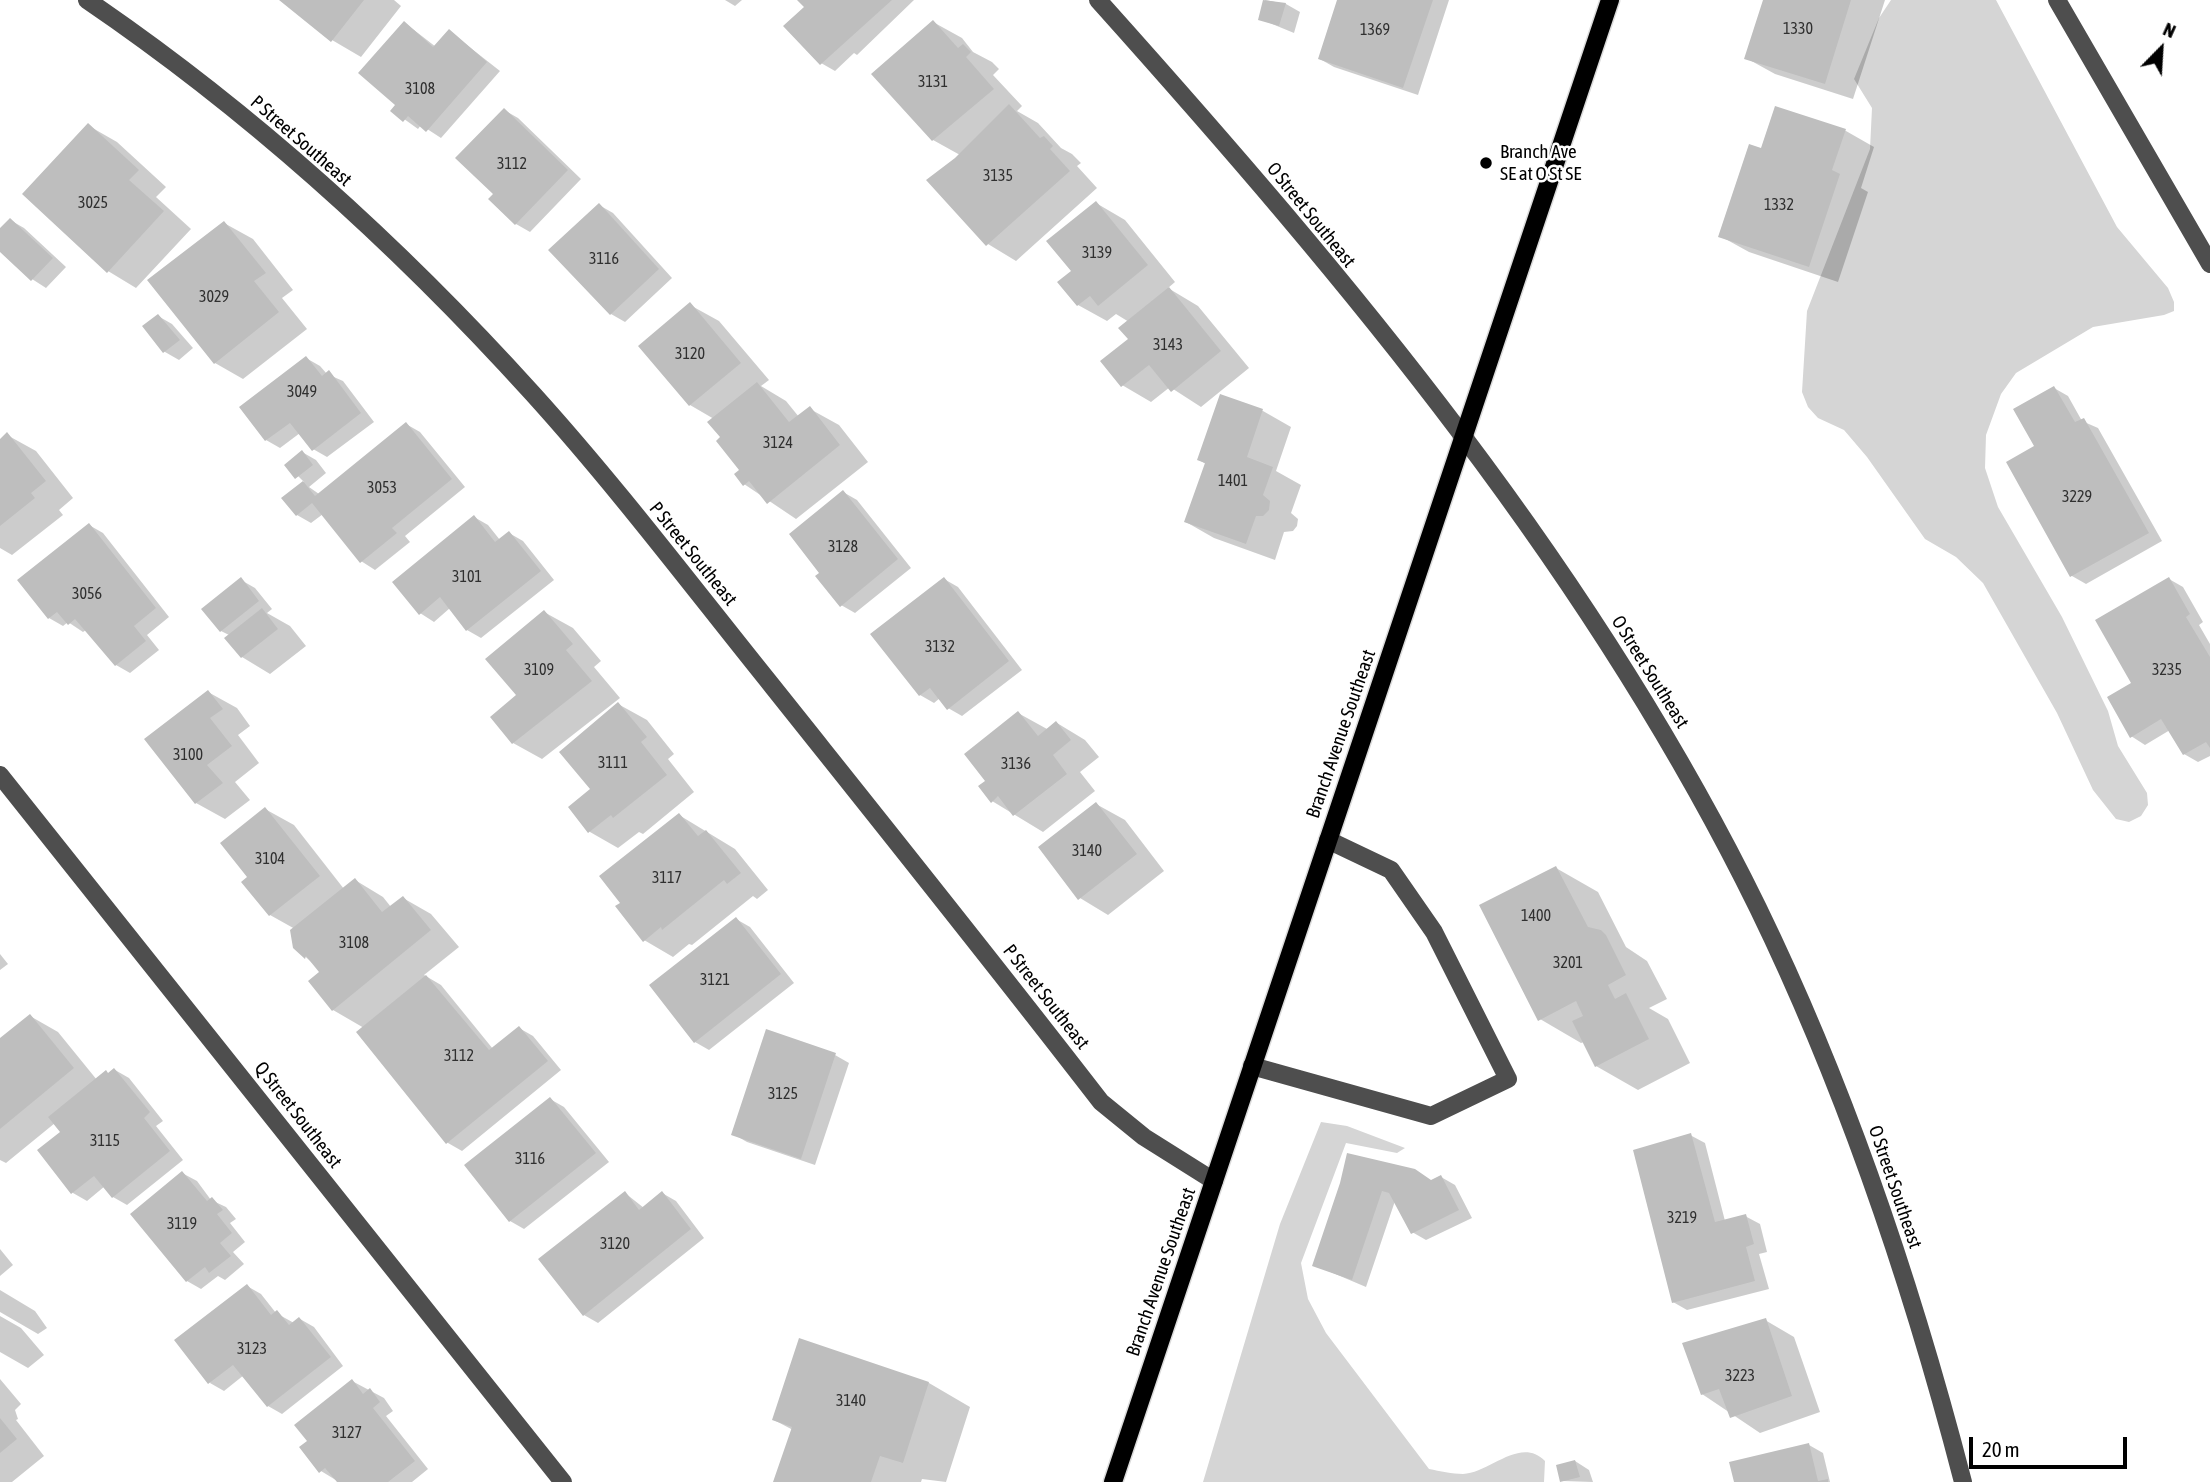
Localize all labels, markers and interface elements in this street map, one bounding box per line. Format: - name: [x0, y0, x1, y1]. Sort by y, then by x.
- north arrow: [2126, 14, 2196, 84]
- text: N: [2160, 17, 2179, 42]
- house number: 1330: [1783, 19, 1813, 39]
- house number: 1369: [1360, 20, 1390, 40]
- house number: 3131: [918, 72, 948, 92]
- house number: 3108: [405, 79, 435, 99]
- street label: P Street Southeast: [246, 91, 356, 191]
- place label: Branch Ave SE at O St SE: [1500, 141, 1581, 185]
- house number: 3112: [497, 154, 527, 174]
- marker: Branch Ave SE at O St SE: [1478, 155, 1494, 171]
- street label: O Street Southeast: [1262, 158, 1360, 272]
- house number: 3135: [983, 166, 1013, 186]
- house number: 3025: [78, 193, 108, 213]
- house number: 1332: [1764, 195, 1794, 215]
- house number: 3139: [1082, 243, 1112, 263]
- house number: 3116: [589, 249, 619, 269]
- house number: 3029: [199, 287, 229, 307]
- house number: 3143: [1153, 335, 1183, 355]
- house number: 3120: [675, 344, 705, 364]
- house number: 3049: [287, 382, 317, 402]
- house number: 3124: [763, 433, 793, 453]
- house number: 1401: [1218, 471, 1248, 491]
- house number: 3053: [367, 478, 397, 498]
- house number: 3229: [2062, 487, 2092, 507]
- street label: P Street Southeast: [644, 498, 742, 610]
- house number: 3128: [828, 537, 858, 557]
- house number: 3101: [452, 567, 482, 587]
- house number: 3056: [72, 584, 102, 604]
- street label: O Street Southeast: [1606, 612, 1694, 732]
- house number: 3132: [925, 637, 955, 657]
- street label: Branch Avenue Southeast: [1301, 647, 1381, 821]
- house number: 3109: [524, 660, 554, 680]
- house number: 3235: [2152, 660, 2182, 680]
- house number: 3100: [173, 745, 203, 765]
- house number: 3111: [598, 753, 628, 773]
- house number: 3136: [1001, 754, 1031, 774]
- house number: 3140: [1072, 841, 1102, 861]
- house number: 3104: [255, 849, 285, 869]
- house number: 3117: [652, 868, 682, 888]
- house number: 1400: [1521, 906, 1551, 926]
- house number: 3108: [339, 933, 369, 953]
- street label: P Street Southeast: [998, 940, 1094, 1054]
- house number: 3201: [1553, 953, 1583, 973]
- house number: 3121: [700, 970, 730, 990]
- house number: 3112: [444, 1046, 474, 1066]
- street label: Q Street Southeast: [249, 1057, 347, 1173]
- house number: 3125: [768, 1084, 798, 1104]
- street label: O Street Southeast: [1863, 1123, 1927, 1251]
- house number: 3115: [90, 1131, 120, 1151]
- house number: 3116: [515, 1149, 545, 1169]
- street label: Branch Avenue Southeast: [1121, 1185, 1201, 1359]
- house number: 3219: [1667, 1208, 1697, 1228]
- house number: 3119: [167, 1214, 197, 1234]
- house number: 3120: [600, 1234, 630, 1254]
- house number: 3123: [237, 1339, 267, 1359]
- house number: 3223: [1725, 1366, 1755, 1386]
- house number: 3140: [836, 1391, 866, 1411]
- scale bar: [1972, 1422, 2130, 1466]
- house number: 3127: [332, 1423, 362, 1443]
- text: 20 m: [1982, 1437, 2020, 1461]

